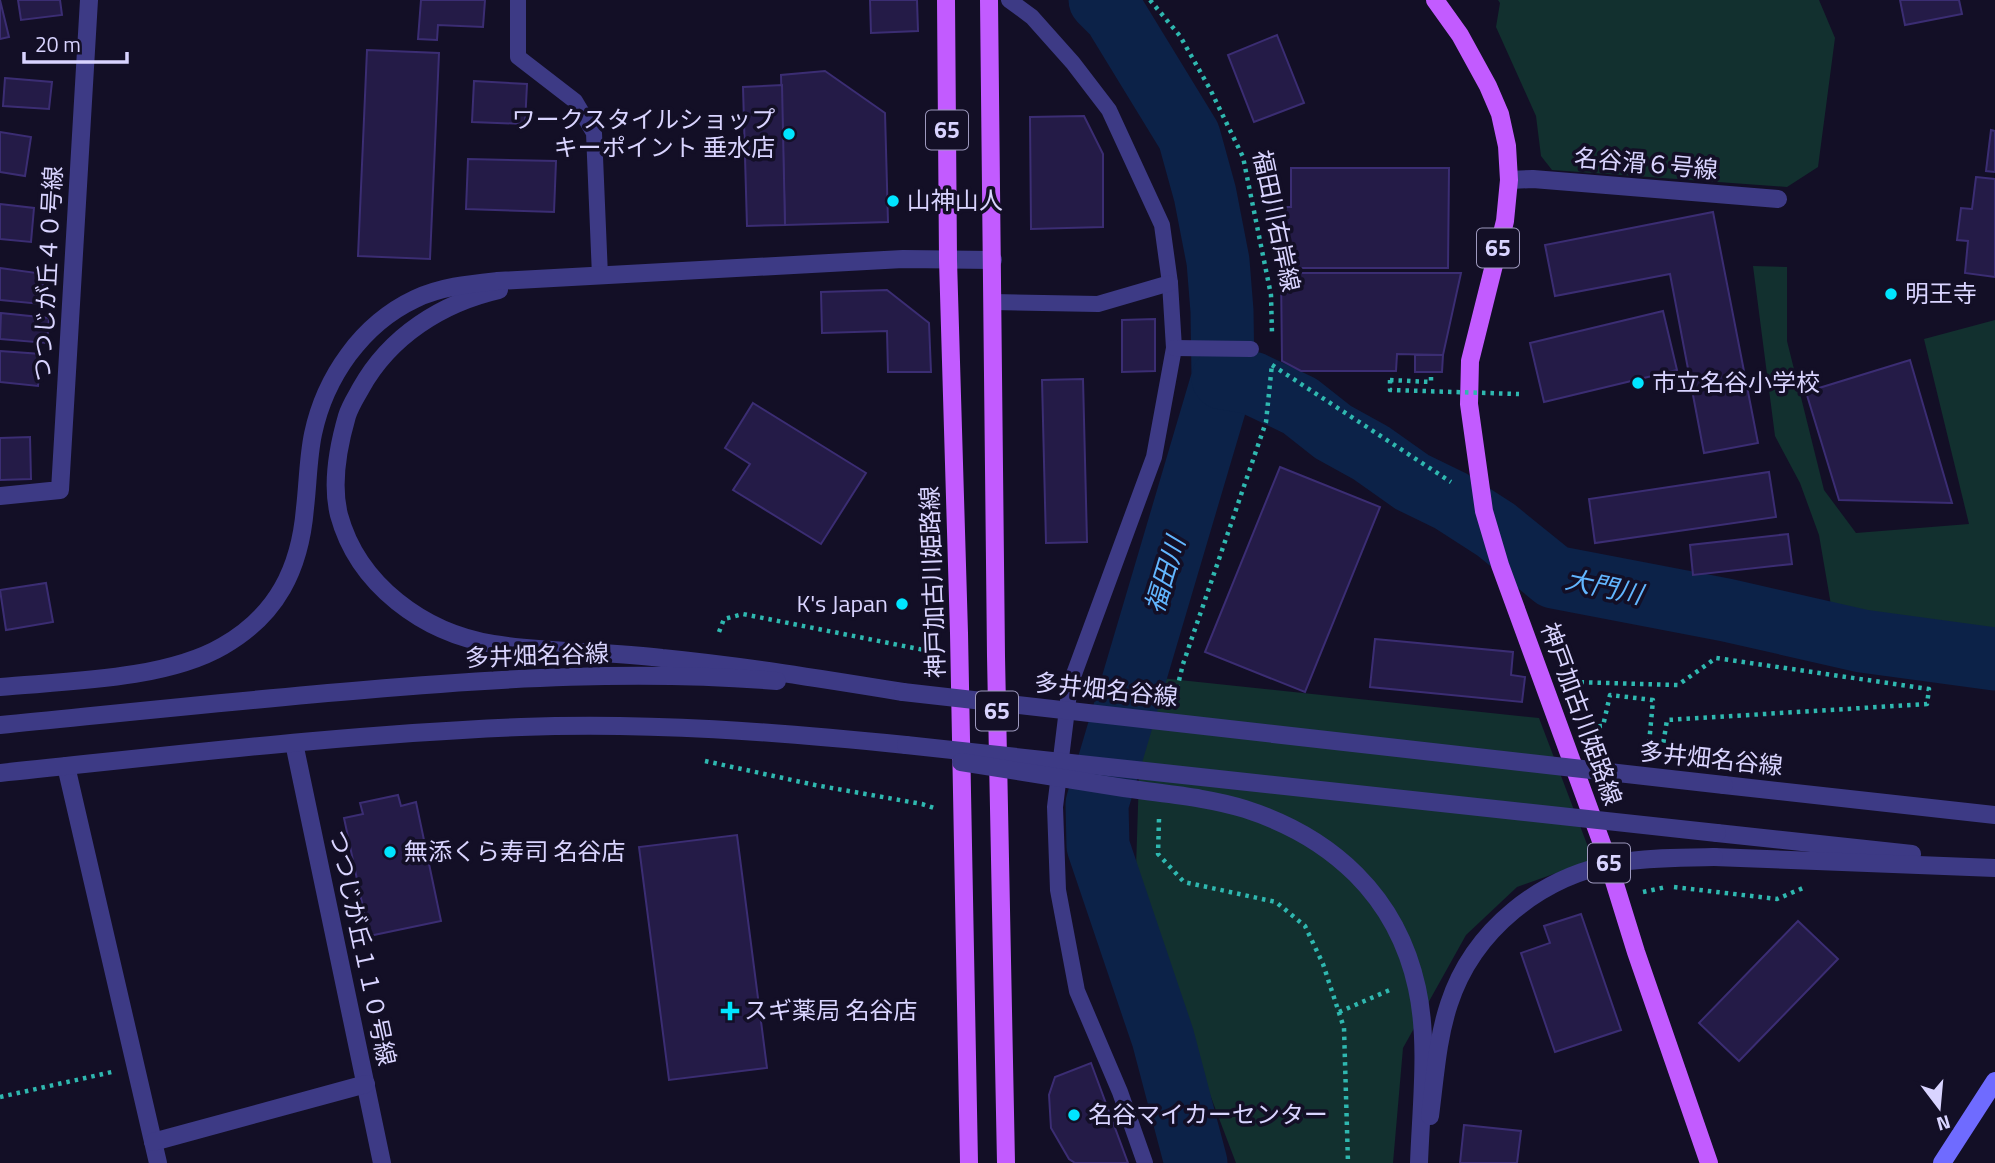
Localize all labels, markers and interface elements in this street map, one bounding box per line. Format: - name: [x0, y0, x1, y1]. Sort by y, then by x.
- scale bar: [24, 21, 128, 65]
- text: 20 m: [35, 28, 81, 60]
- place label: ワークスタイルショップ キーポイント 垂水店: [512, 101, 775, 165]
- road number: 65: [926, 111, 968, 150]
- marker: ワークスタイルショップ キーポイント 垂水店: [781, 126, 797, 142]
- street label: 名谷滑６号線: [1573, 139, 1719, 187]
- street label: 福田川右岸線: [1244, 147, 1310, 295]
- street label: つつじが丘４０号線: [23, 165, 71, 383]
- place label: 山神山人: [907, 182, 1003, 218]
- marker: 山神山人: [885, 193, 901, 209]
- road number: 65: [1477, 229, 1519, 268]
- place label: 明王寺: [1905, 275, 1977, 311]
- marker: 明王寺: [1883, 286, 1899, 302]
- place label: 市立名谷小学校: [1652, 364, 1820, 400]
- marker: 市立名谷小学校: [1630, 375, 1646, 391]
- street label: 神戸加古川姫路線: [911, 485, 953, 679]
- water label: 福田川: [1134, 529, 1195, 618]
- water label: 大門川: [1562, 559, 1649, 614]
- place label: K's Japan: [797, 585, 888, 621]
- marker: K's Japan: [894, 596, 910, 612]
- street label: 神戸加古川姫路線: [1532, 617, 1632, 810]
- street label: 多井畑名谷線: [464, 634, 610, 676]
- street label: 多井畑名谷線: [1033, 664, 1180, 714]
- road number: 65: [976, 692, 1018, 730]
- street label: 多井畑名谷線: [1638, 733, 1785, 783]
- street label: つつじが丘１１０号線: [320, 827, 406, 1069]
- place label: 無添くら寿司 名谷店: [404, 833, 625, 869]
- marker: 無添くら寿司 名谷店: [382, 844, 398, 860]
- road number: 65: [1588, 844, 1630, 883]
- place label: スギ薬局 名谷店: [744, 992, 917, 1028]
- marker: スギ薬局 名谷店: [722, 1003, 738, 1019]
- north arrow: [1904, 1072, 1974, 1142]
- place label: 名谷マイカーセンター: [1088, 1096, 1328, 1132]
- marker: 名谷マイカーセンター: [1066, 1107, 1082, 1123]
- text: N: [1933, 1108, 1954, 1140]

